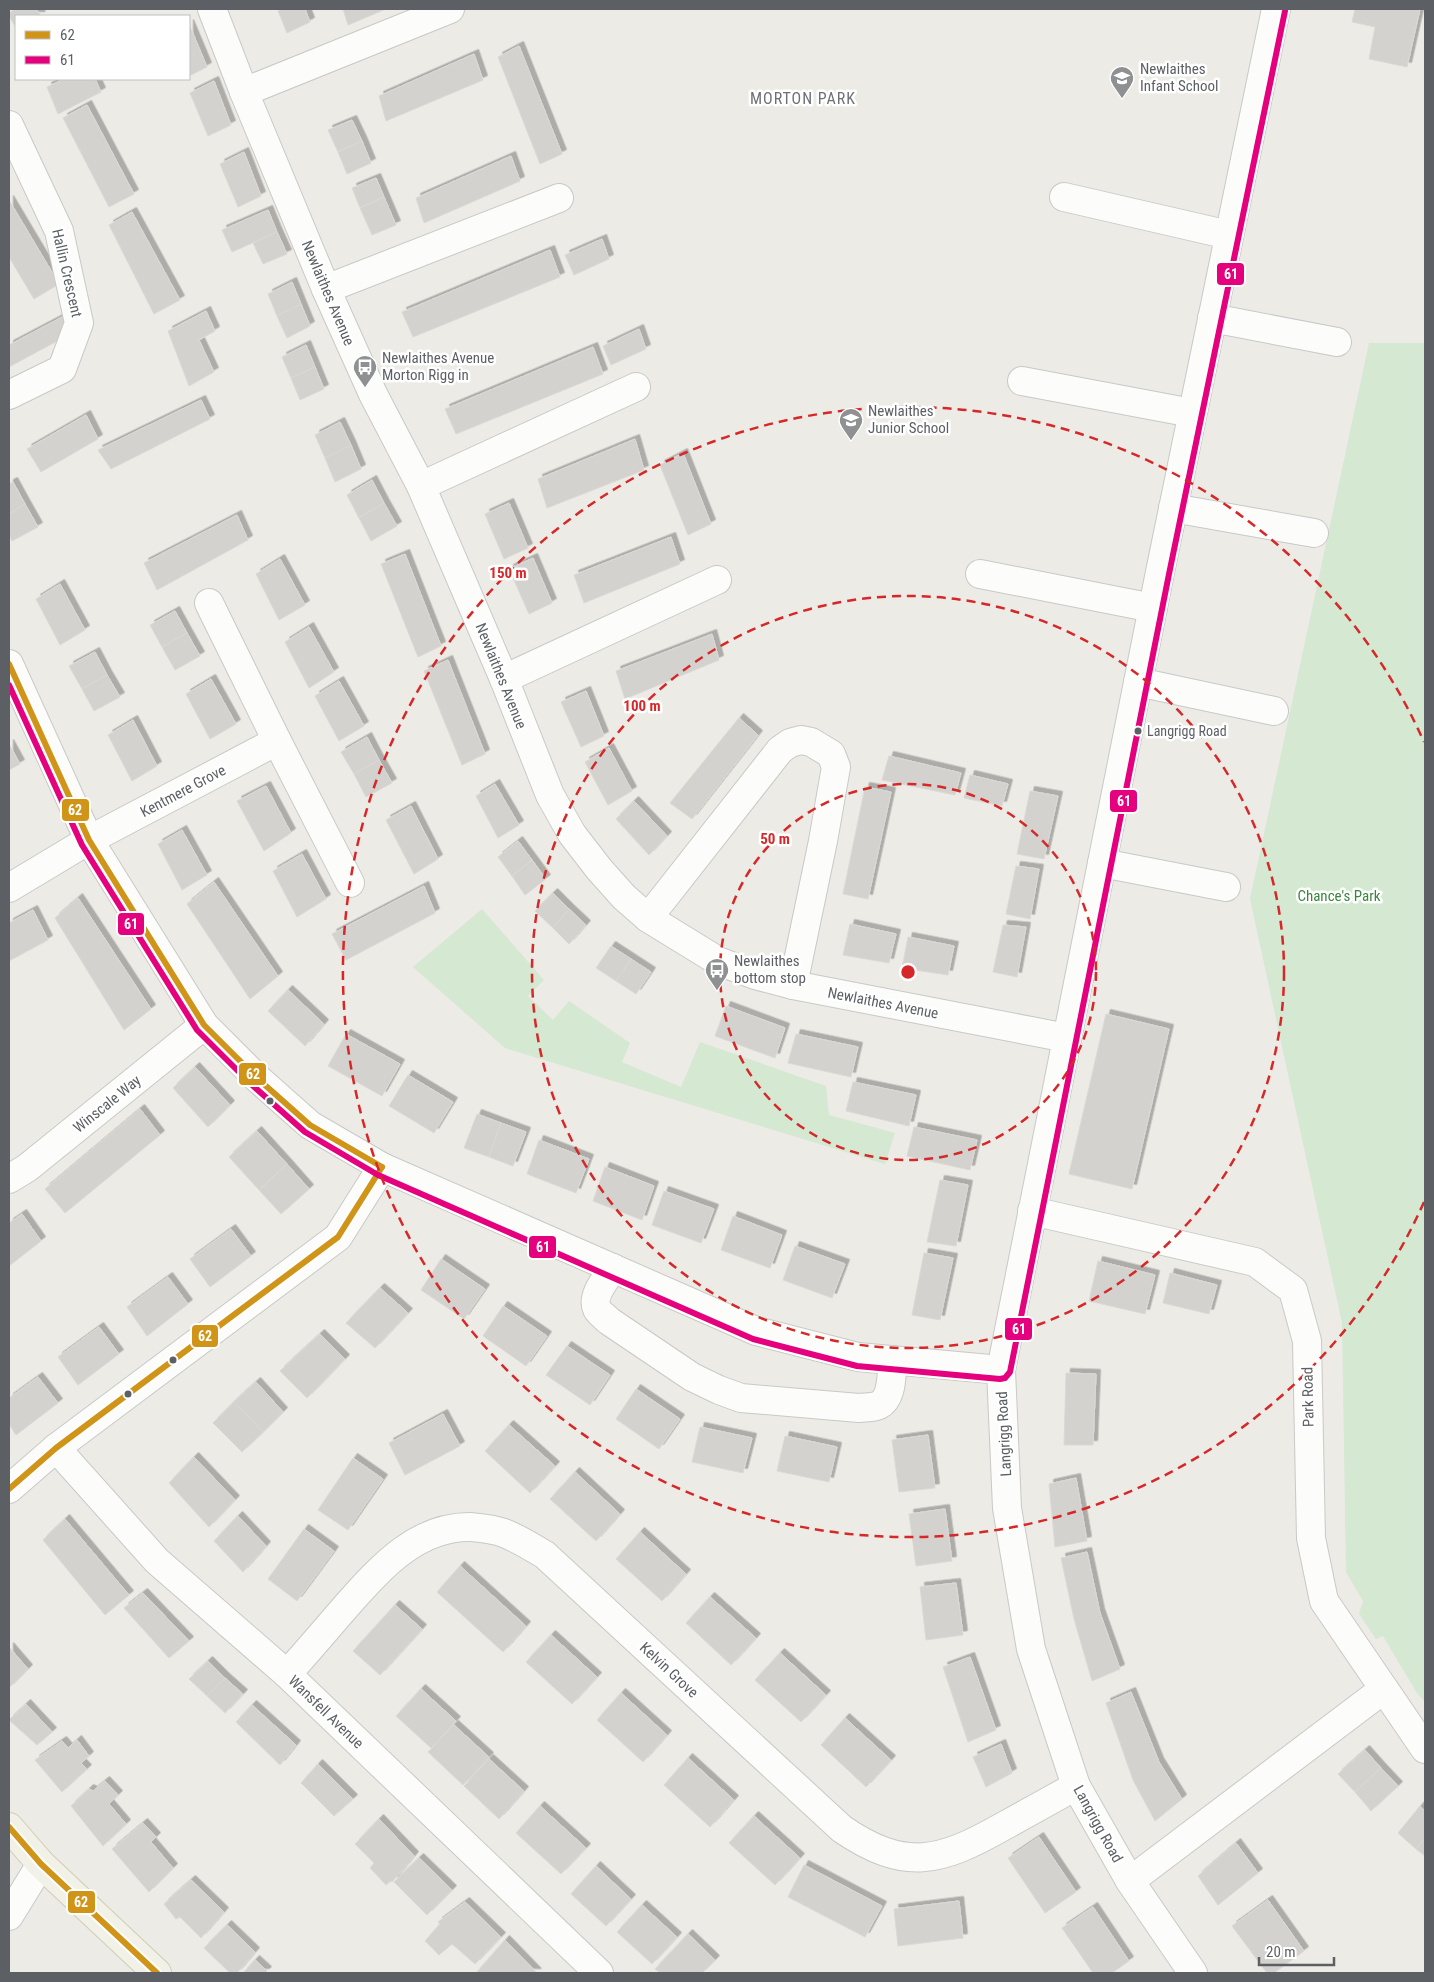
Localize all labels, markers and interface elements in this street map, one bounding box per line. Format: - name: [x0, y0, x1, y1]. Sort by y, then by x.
- legend: [15, 15, 190, 80]
- text: 62: [60, 26, 75, 44]
- text: 61: [60, 51, 75, 69]
- place label: Newlaithes Infant School: [1140, 60, 1219, 95]
- school or university icon: Newlaithes Infant School: [1109, 65, 1135, 99]
- district label: MORTON PARK: [750, 89, 856, 108]
- street label: Hallin Crescent: [48, 227, 86, 319]
- street label: Newlaithes Avenue: [298, 238, 358, 348]
- line badge: 61: [1216, 262, 1245, 286]
- text: 61: [1224, 266, 1238, 282]
- place label: Newlaithes Avenue Morton Rigg in: [382, 349, 494, 384]
- bus stop icon: Newlaithes Avenue Morton Rigg in: [352, 354, 378, 388]
- place label: Newlaithes Junior School: [868, 402, 949, 437]
- school or university icon: Newlaithes Junior School: [838, 407, 864, 441]
- text: 150 m: [489, 564, 527, 582]
- street label: Newlaithes Avenue: [472, 621, 530, 731]
- text: 100 m: [623, 697, 661, 715]
- place label: Langrigg Road: [1147, 723, 1227, 739]
- marker: Langrigg Road: [1133, 726, 1143, 736]
- street label: Kentmere Grove: [137, 761, 229, 821]
- line badge: 61: [1109, 789, 1138, 813]
- text: 61: [1117, 793, 1131, 809]
- line badge: 62: [61, 798, 90, 822]
- text: 62: [68, 802, 82, 818]
- text: 50 m: [760, 830, 790, 848]
- park label: Chance's Park: [1297, 887, 1381, 905]
- line badge: 61: [117, 912, 145, 936]
- text: 61: [124, 916, 138, 932]
- place label: Newlaithes bottom stop: [734, 952, 806, 987]
- bus stop icon: Newlaithes bottom stop: [704, 957, 730, 991]
- centre of rings: [899, 963, 917, 981]
- street label: Newlaithes Avenue: [826, 983, 940, 1023]
- line badge: 62: [238, 1062, 267, 1086]
- text: 62: [246, 1066, 260, 1082]
- street label: Winscale Way: [70, 1071, 144, 1137]
- unlabelled marker: [265, 1096, 275, 1106]
- line badge: 61: [528, 1235, 557, 1259]
- text: 61: [536, 1239, 550, 1255]
- line badge: 61: [1004, 1317, 1033, 1341]
- text: 61: [1012, 1321, 1026, 1337]
- line badge: 62: [191, 1324, 219, 1348]
- text: 62: [198, 1328, 212, 1344]
- unlabelled marker: [168, 1355, 178, 1365]
- street label: Park Road: [1298, 1367, 1318, 1427]
- unlabelled marker: [123, 1389, 133, 1399]
- street label: Langrigg Road: [993, 1391, 1015, 1477]
- street label: Kelvin Grove: [636, 1638, 702, 1702]
- street label: Wansfell Avenue: [285, 1672, 367, 1752]
- street label: Langrigg Road: [1069, 1782, 1127, 1866]
- line badge: 62: [67, 1890, 96, 1914]
- text: 62: [74, 1894, 88, 1910]
- scale bar: [1259, 1934, 1334, 1966]
- text: 20 m: [1266, 1943, 1296, 1961]

